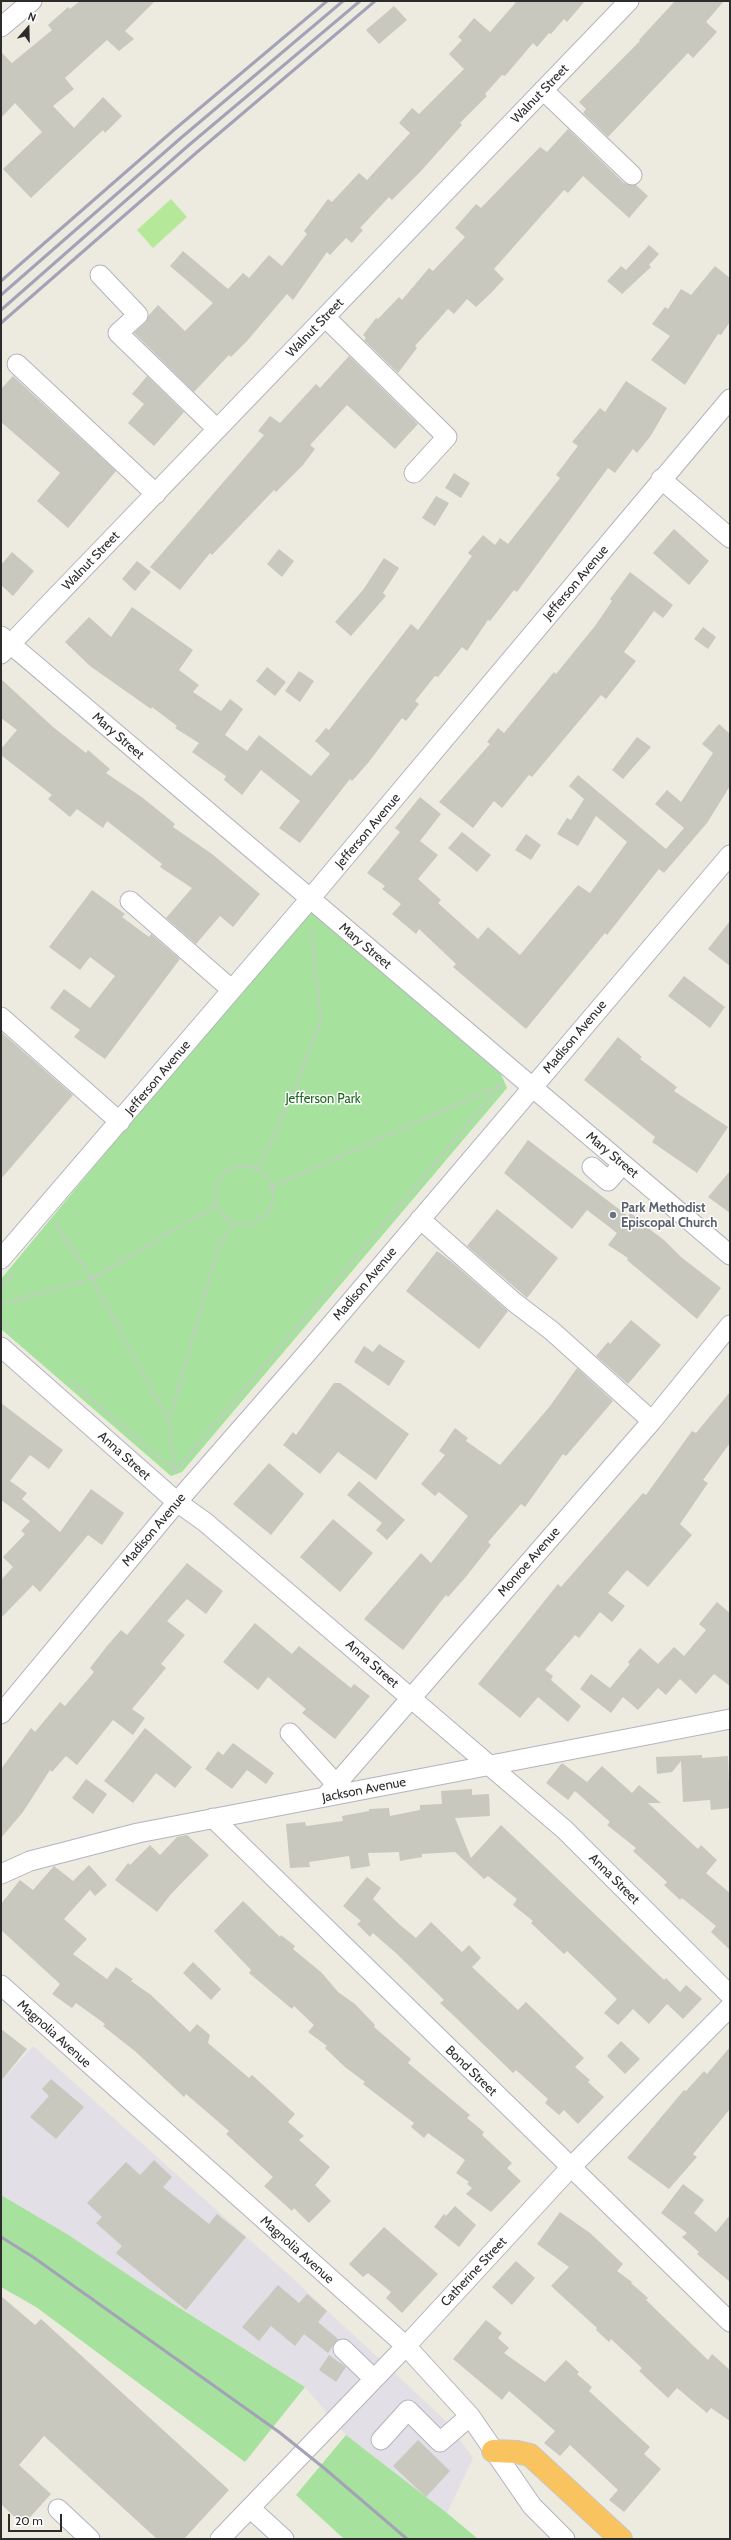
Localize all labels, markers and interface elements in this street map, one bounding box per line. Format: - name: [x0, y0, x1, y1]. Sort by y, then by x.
- north arrow: [8, 8, 48, 48]
- text: N: [26, 9, 38, 25]
- street label: Walnut Street: [508, 61, 572, 127]
- street label: Walnut Street: [283, 295, 347, 361]
- street label: Walnut Street: [59, 528, 123, 594]
- street label: Jefferson Avenue: [540, 542, 612, 624]
- street label: Mary Street: [89, 709, 147, 763]
- street label: Jefferson Avenue: [332, 790, 404, 872]
- street label: Mary Street: [336, 920, 394, 972]
- street label: Madison Avenue: [540, 997, 610, 1077]
- street label: Jefferson Avenue: [122, 1037, 194, 1119]
- park label: Jefferson Park: [285, 1091, 361, 1107]
- street label: Mary Street: [583, 1129, 641, 1181]
- place label: Park Methodist Episcopal Church: [621, 1200, 717, 1231]
- marker: Park Methodist Episcopal Church: [608, 1210, 618, 1220]
- street label: Madison Avenue: [330, 1244, 400, 1324]
- street label: Anna Street: [95, 1428, 153, 1484]
- street label: Madison Avenue: [119, 1490, 189, 1570]
- street label: Monroe Avenue: [495, 1524, 563, 1600]
- street label: Anna Street: [342, 1637, 402, 1691]
- street label: Jackson Avenue: [321, 1774, 407, 1806]
- street label: Anna Street: [585, 1850, 643, 1908]
- street label: Magnolia Avenue: [14, 1997, 94, 2071]
- street label: Bond Street: [442, 2043, 500, 2099]
- street label: Magnolia Avenue: [257, 2213, 337, 2287]
- street label: Catherine Street: [438, 2234, 510, 2310]
- scale bar: [10, 2506, 64, 2532]
- text: 20 m: [15, 2513, 43, 2528]

